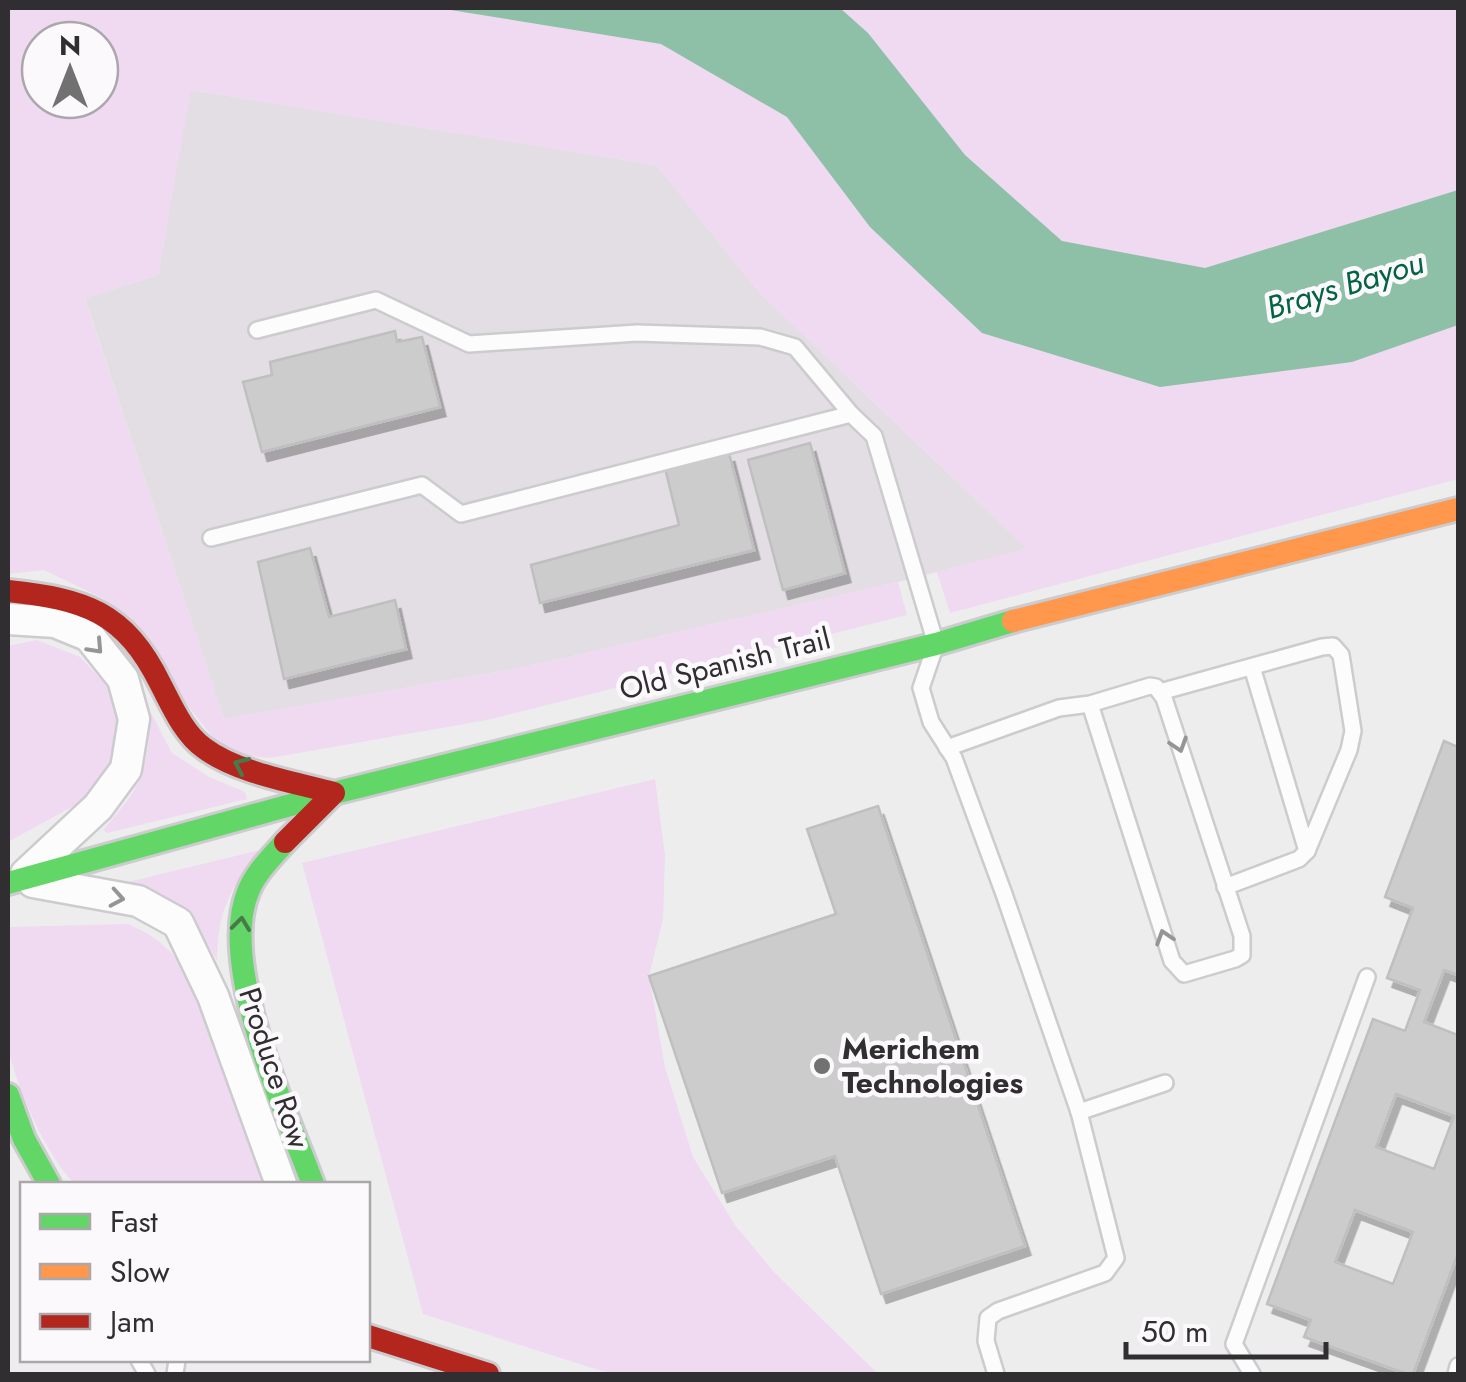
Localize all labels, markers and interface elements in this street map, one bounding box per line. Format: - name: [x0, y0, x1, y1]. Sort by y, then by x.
- north arrow: [20, 20, 120, 120]
- text: N: [59, 25, 81, 66]
- water label: Brays Bayou: [1260, 239, 1430, 331]
- street label: Old Spanish Trail: [615, 617, 835, 711]
- one-way arrow: [85, 635, 103, 654]
- one-way arrow: [1168, 736, 1188, 753]
- one-way arrow: [233, 757, 251, 777]
- one-way arrow: [108, 886, 125, 907]
- one-way arrow: [230, 916, 251, 932]
- one-way arrow: [1155, 929, 1176, 946]
- street label: Produce Row: [228, 982, 321, 1154]
- place label: Merichem Technologies: [842, 1027, 1023, 1104]
- marker: Merichem Technologies: [811, 1055, 833, 1077]
- legend: [20, 1182, 370, 1362]
- text: Fast: [110, 1200, 159, 1243]
- text: Slow: [110, 1250, 170, 1293]
- scale bar: [1126, 1297, 1326, 1359]
- text: Jam: [106, 1300, 155, 1343]
- text: 50 m: [1141, 1310, 1208, 1353]

